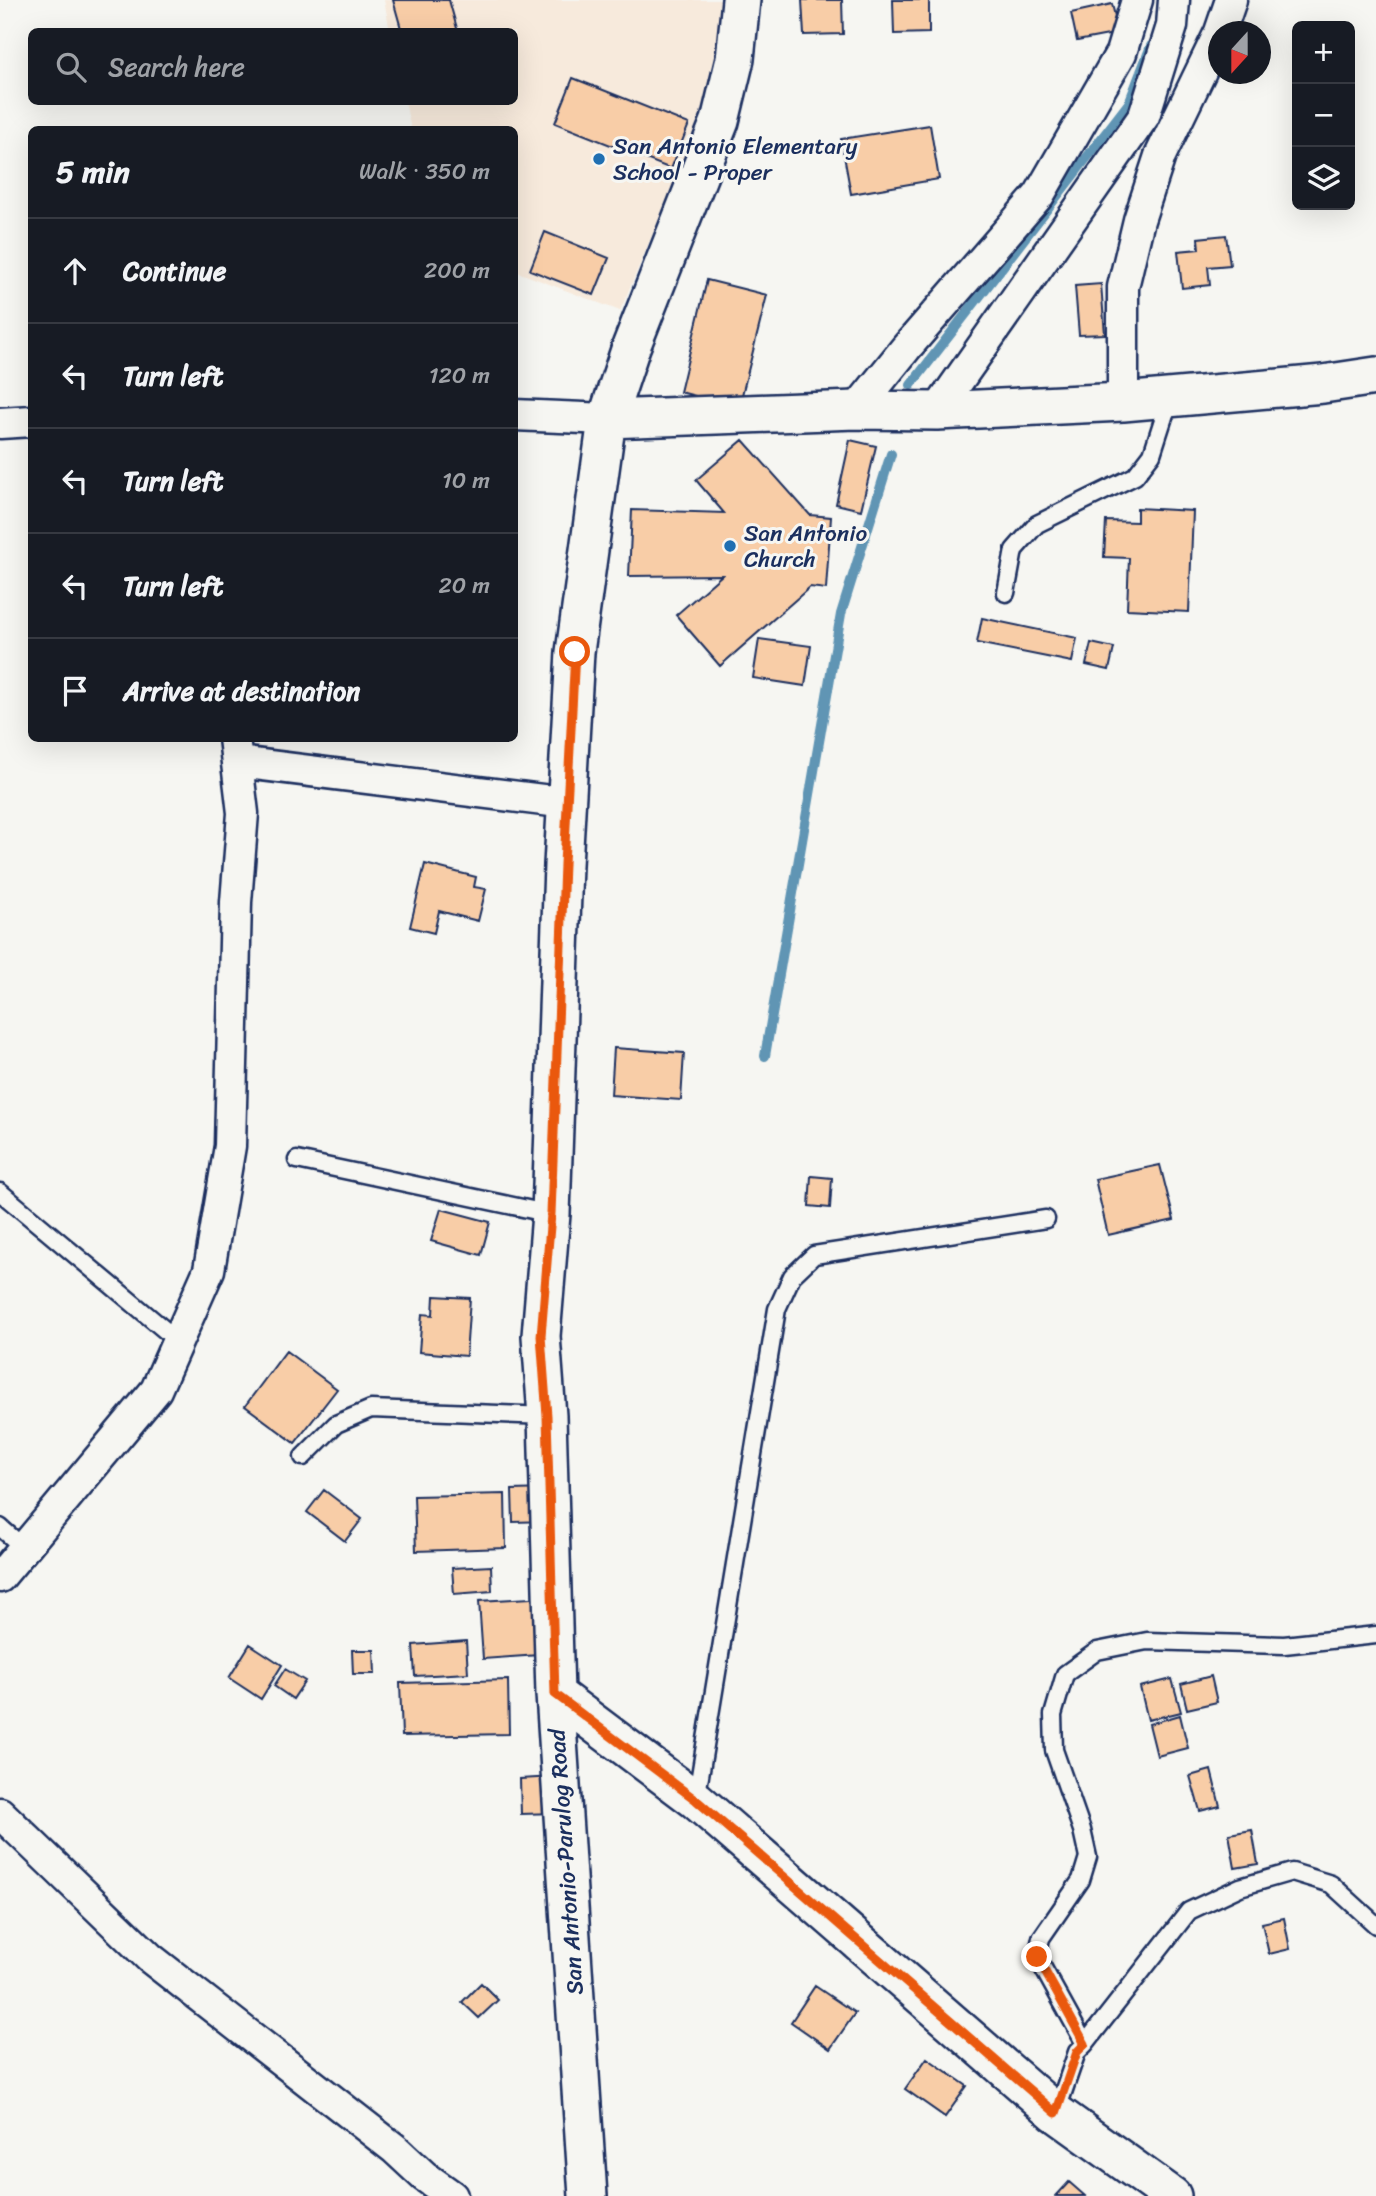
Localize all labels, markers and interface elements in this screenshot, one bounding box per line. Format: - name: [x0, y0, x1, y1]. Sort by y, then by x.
- north arrow: [1208, 21, 1271, 84]
- map controls: [1292, 21, 1355, 210]
- button: +: [1292, 21, 1355, 84]
- search box: [28, 28, 518, 105]
- text: Search here: [108, 44, 245, 90]
- icon: search: [52, 48, 90, 86]
- button: −: [1292, 84, 1355, 147]
- place label: San Antonio Elementary School - Proper: [613, 126, 858, 193]
- text: 5 min: [56, 145, 130, 199]
- button: layers: [1292, 147, 1355, 210]
- text: Walk · 350 m: [359, 151, 490, 192]
- marker: San Antonio Elementary School - Proper: [591, 151, 607, 167]
- text: Continue: [123, 248, 226, 294]
- text: 200 m: [424, 250, 490, 291]
- icon: ahead: [56, 252, 94, 290]
- text: Turn left: [123, 353, 223, 399]
- text: 120 m: [429, 355, 490, 396]
- icon: left: [56, 357, 94, 395]
- text: Turn left: [123, 458, 223, 504]
- text: 10 m: [442, 460, 490, 501]
- icon: left: [56, 462, 94, 500]
- place label: San Antonio Church: [744, 513, 868, 580]
- marker: San Antonio Church: [722, 538, 738, 554]
- text: Turn left: [123, 563, 223, 609]
- text: 20 m: [439, 565, 490, 606]
- icon: left: [56, 567, 94, 605]
- route start: [559, 636, 590, 667]
- text: Arrive at destination: [123, 668, 360, 714]
- icon: arrive: [56, 672, 94, 710]
- street label: San Antonio-Parulog Road: [536, 1726, 596, 1996]
- route end: [1021, 1941, 1052, 1972]

